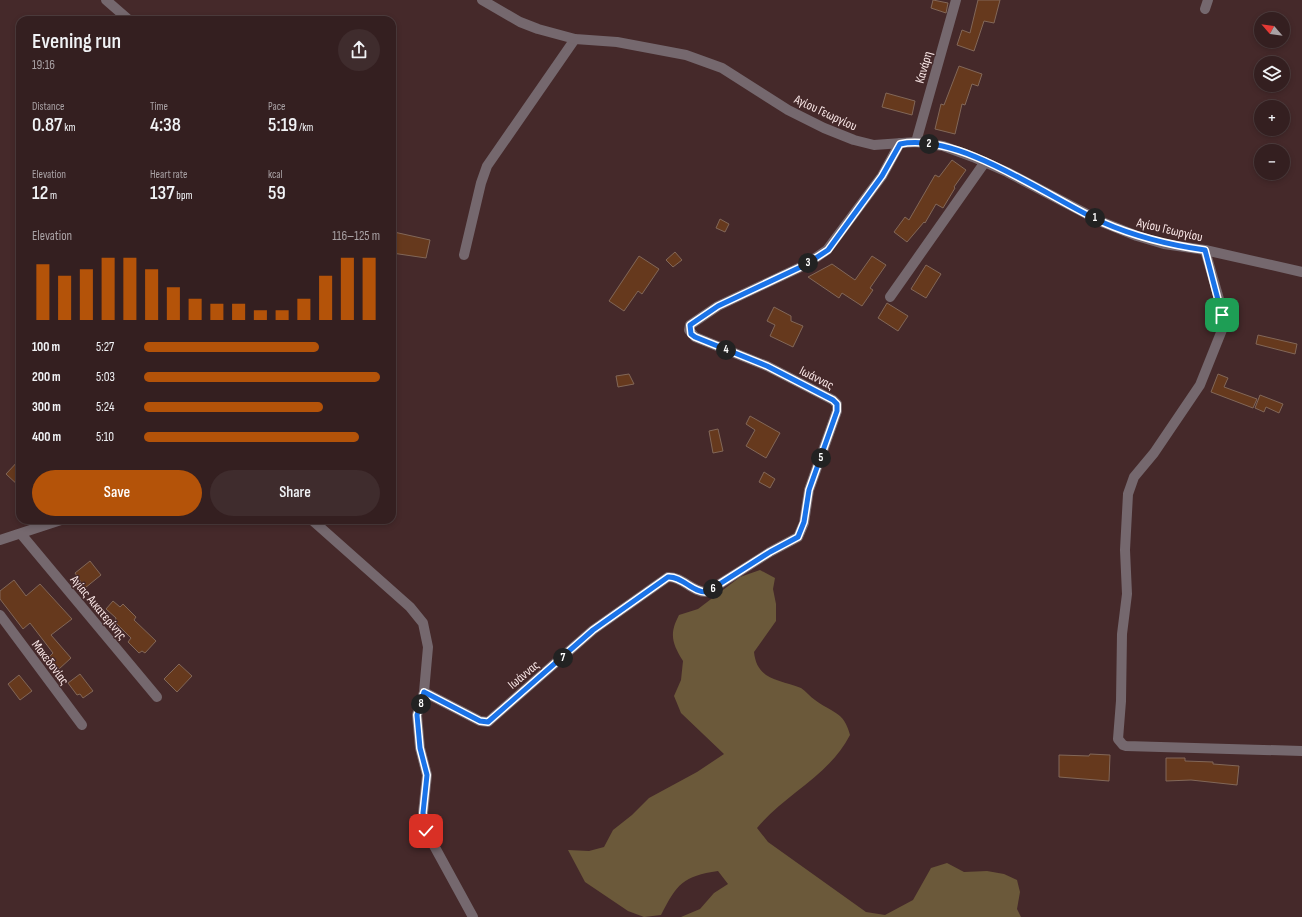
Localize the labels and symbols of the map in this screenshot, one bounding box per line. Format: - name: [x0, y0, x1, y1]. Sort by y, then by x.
- north arrow: [1254, 12, 1290, 48]
- street label: Κανάρη: [912, 49, 936, 85]
- street label: Αγίου Γεωργίου: [791, 91, 860, 134]
- pin: 2: [919, 134, 939, 154]
- pin: 1: [1085, 208, 1105, 228]
- street label: Αγίου Γεωργίου: [1134, 214, 1204, 245]
- pin: 3: [798, 253, 818, 273]
- pin: [1205, 298, 1239, 332]
- pin: 4: [716, 340, 736, 360]
- street label: Ιωάννας: [797, 362, 836, 393]
- pin: 5: [811, 448, 831, 468]
- street label: Αγίας Αικατερίνης: [66, 571, 130, 643]
- pin: 6: [703, 579, 723, 599]
- street label: Μακεδονίας: [28, 637, 72, 688]
- pin: 7: [553, 648, 573, 668]
- street label: Ιωάννας: [505, 657, 543, 693]
- pin: 8: [411, 694, 431, 714]
- pin: [409, 814, 443, 848]

